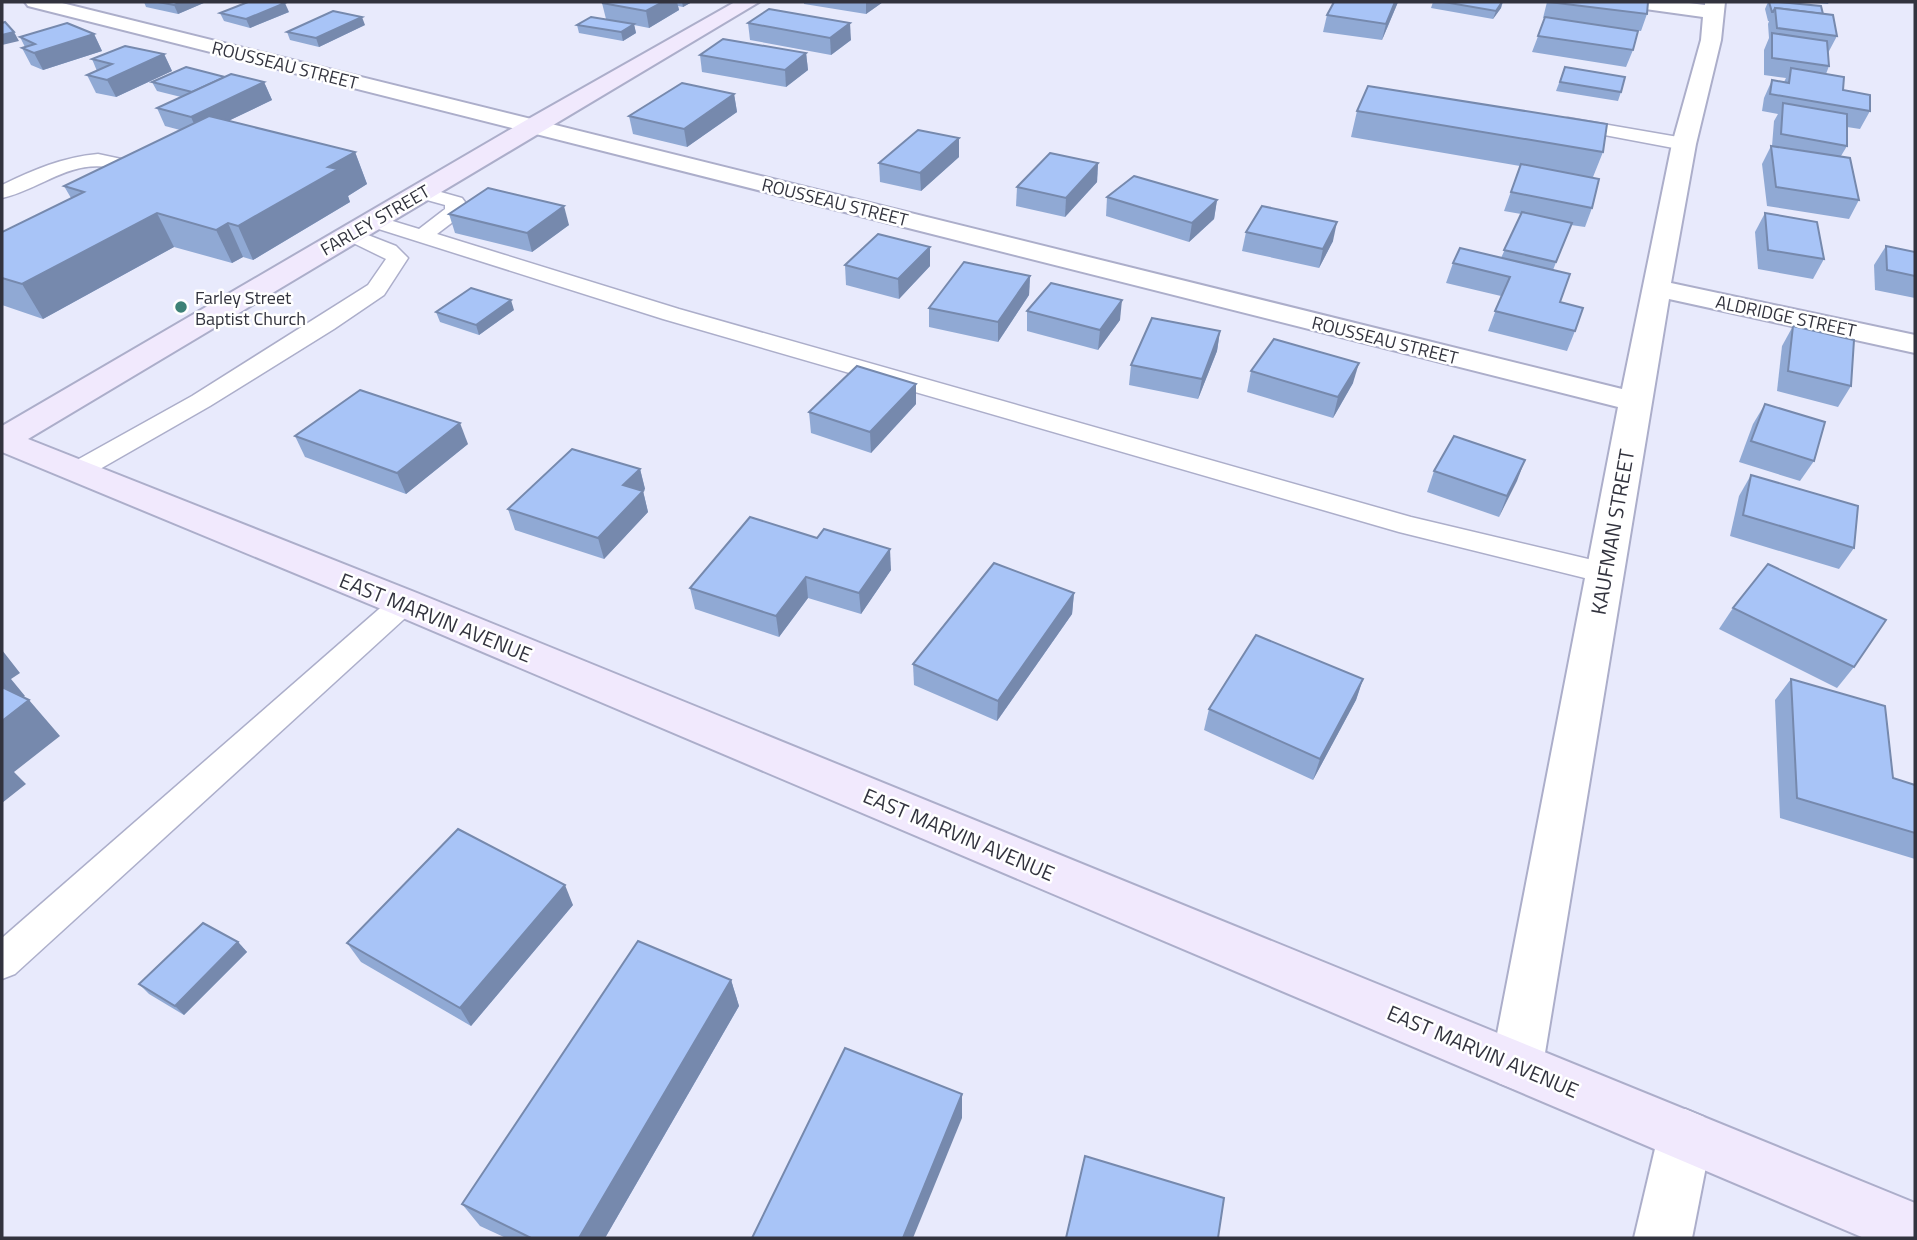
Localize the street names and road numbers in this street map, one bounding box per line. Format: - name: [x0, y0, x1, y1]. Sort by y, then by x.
- street label: ROUSSEAU STREET: [209, 34, 361, 96]
- street label: ROUSSEAU STREET: [759, 171, 911, 233]
- street label: FARLEY STREET: [315, 177, 435, 262]
- street label: ALDRIDGE STREET: [1713, 288, 1859, 344]
- street label: ROUSSEAU STREET: [1309, 309, 1461, 371]
- street label: KAUFMAN STREET: [1582, 447, 1642, 617]
- street label: EAST MARVIN AVENUE: [335, 564, 537, 670]
- street label: EAST MARVIN AVENUE: [858, 779, 1060, 889]
- street label: EAST MARVIN AVENUE: [1382, 996, 1584, 1106]

